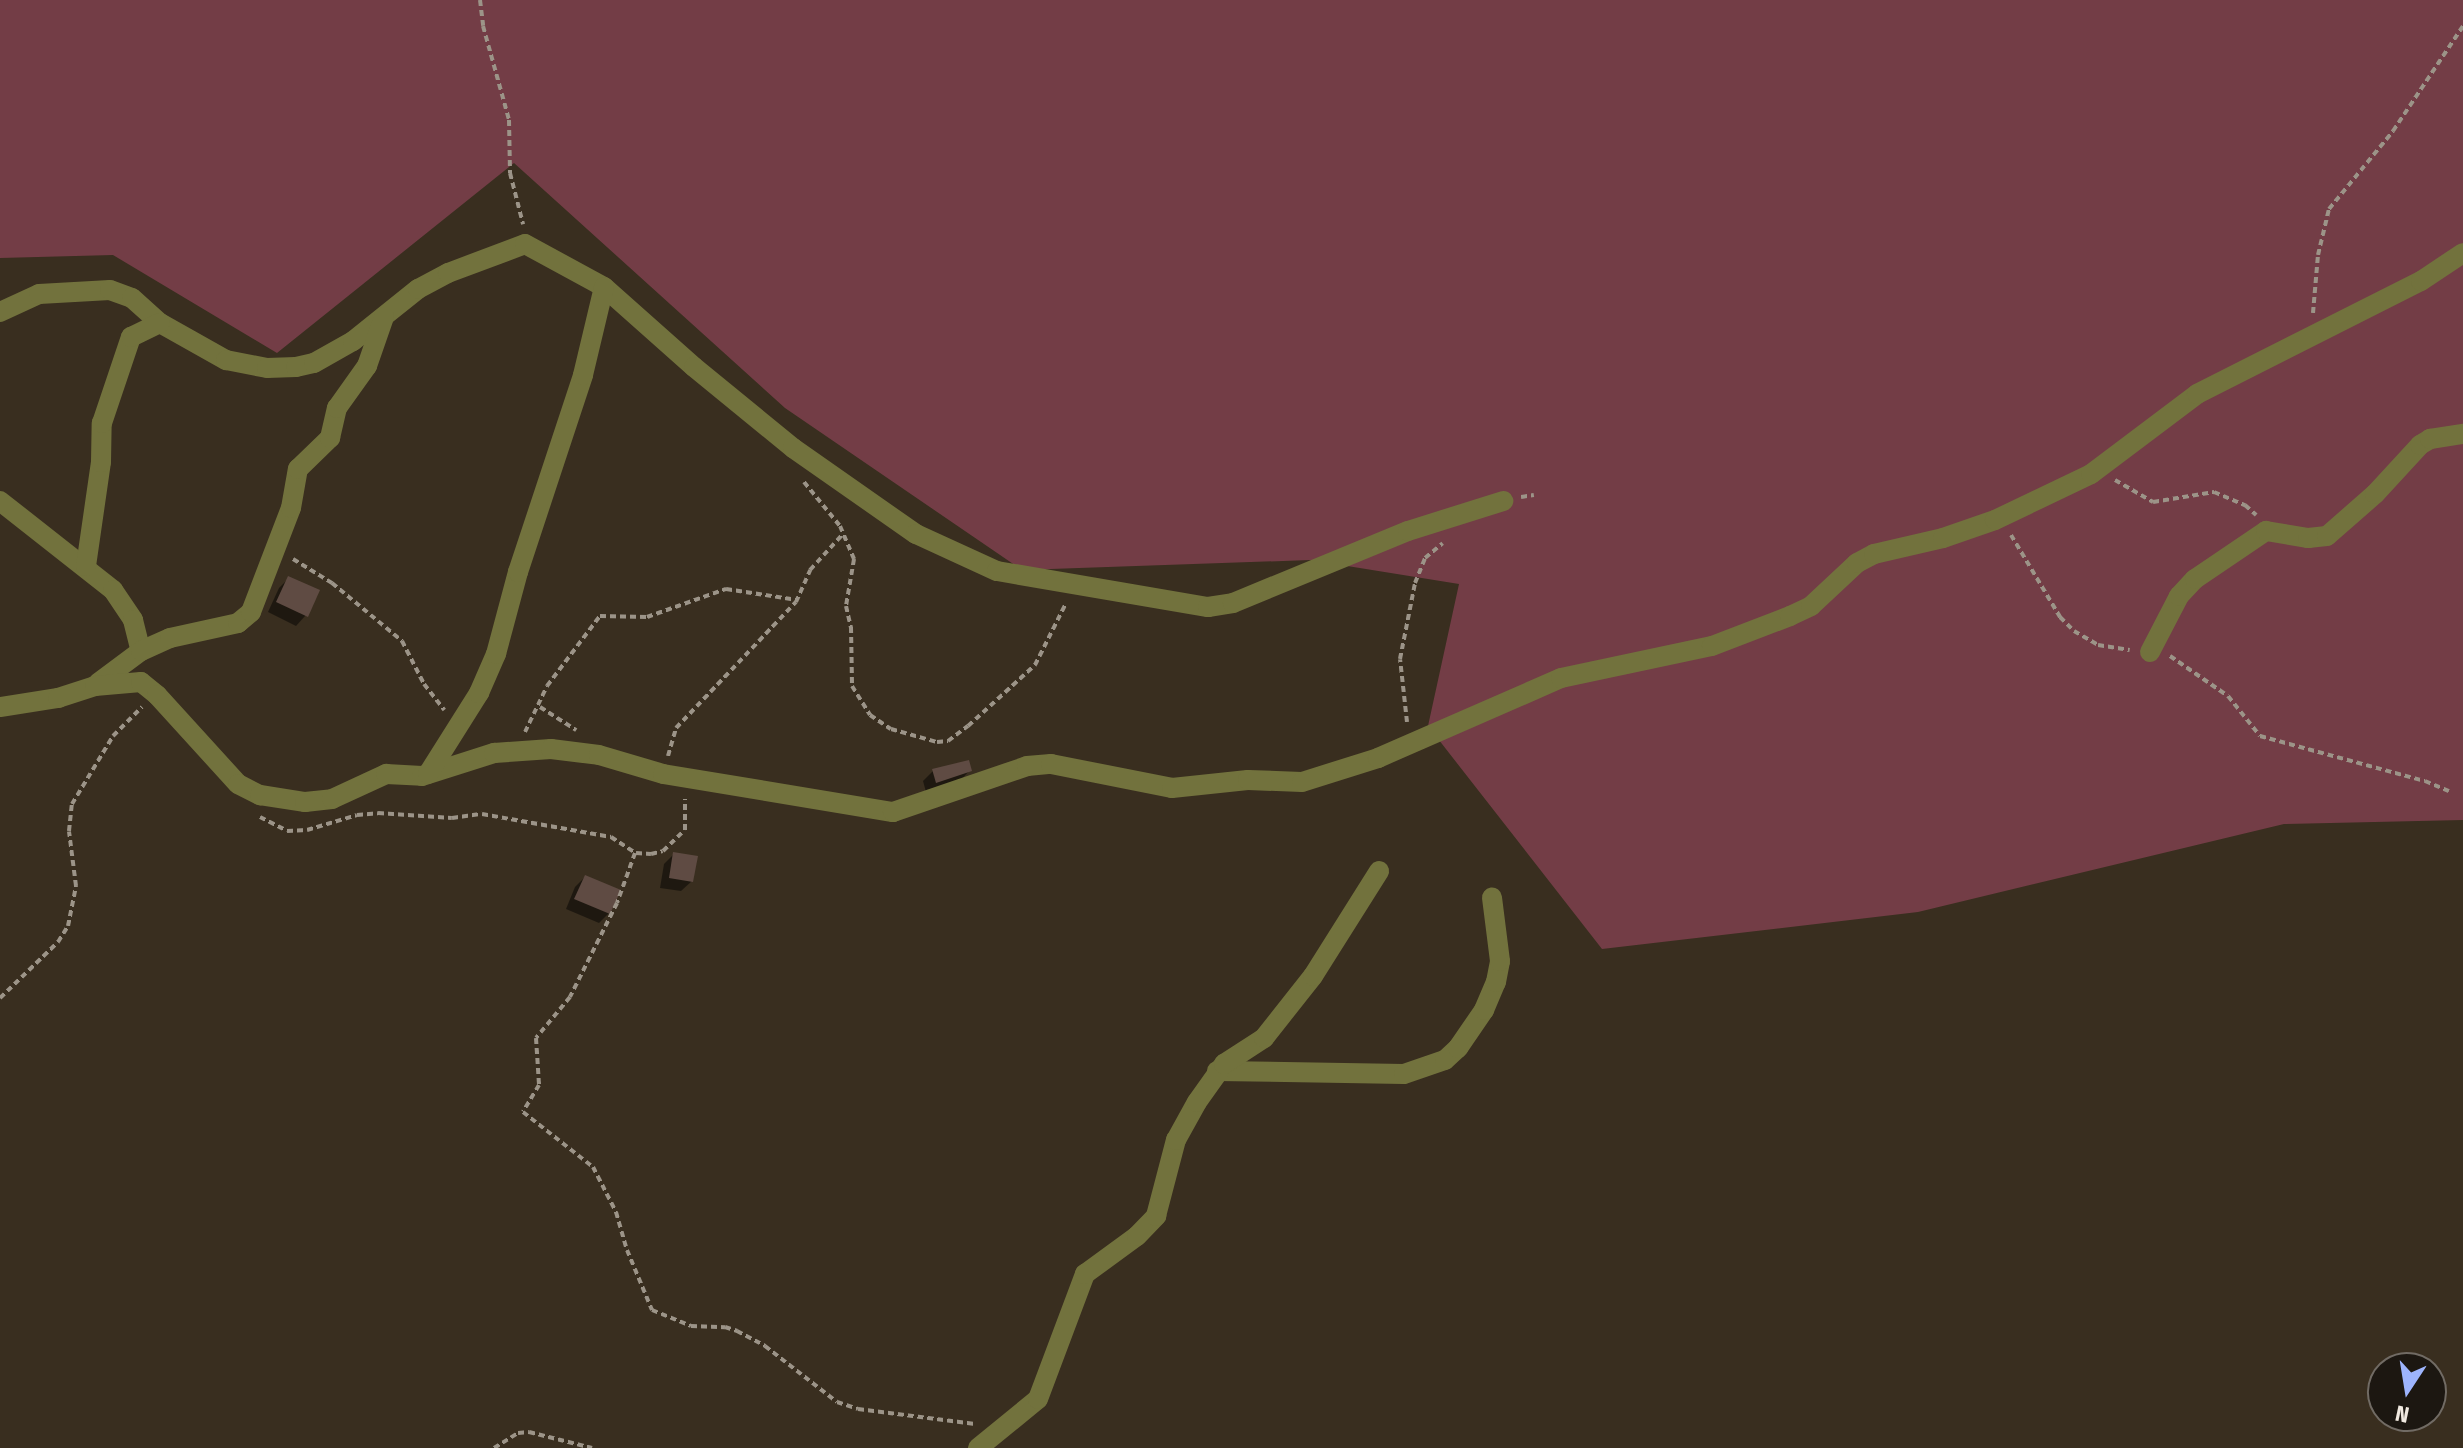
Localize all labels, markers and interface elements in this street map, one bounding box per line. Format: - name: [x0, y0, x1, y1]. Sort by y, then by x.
- north arrow: [2367, 1352, 2447, 1432]
- text: N: [2393, 1399, 2412, 1429]

